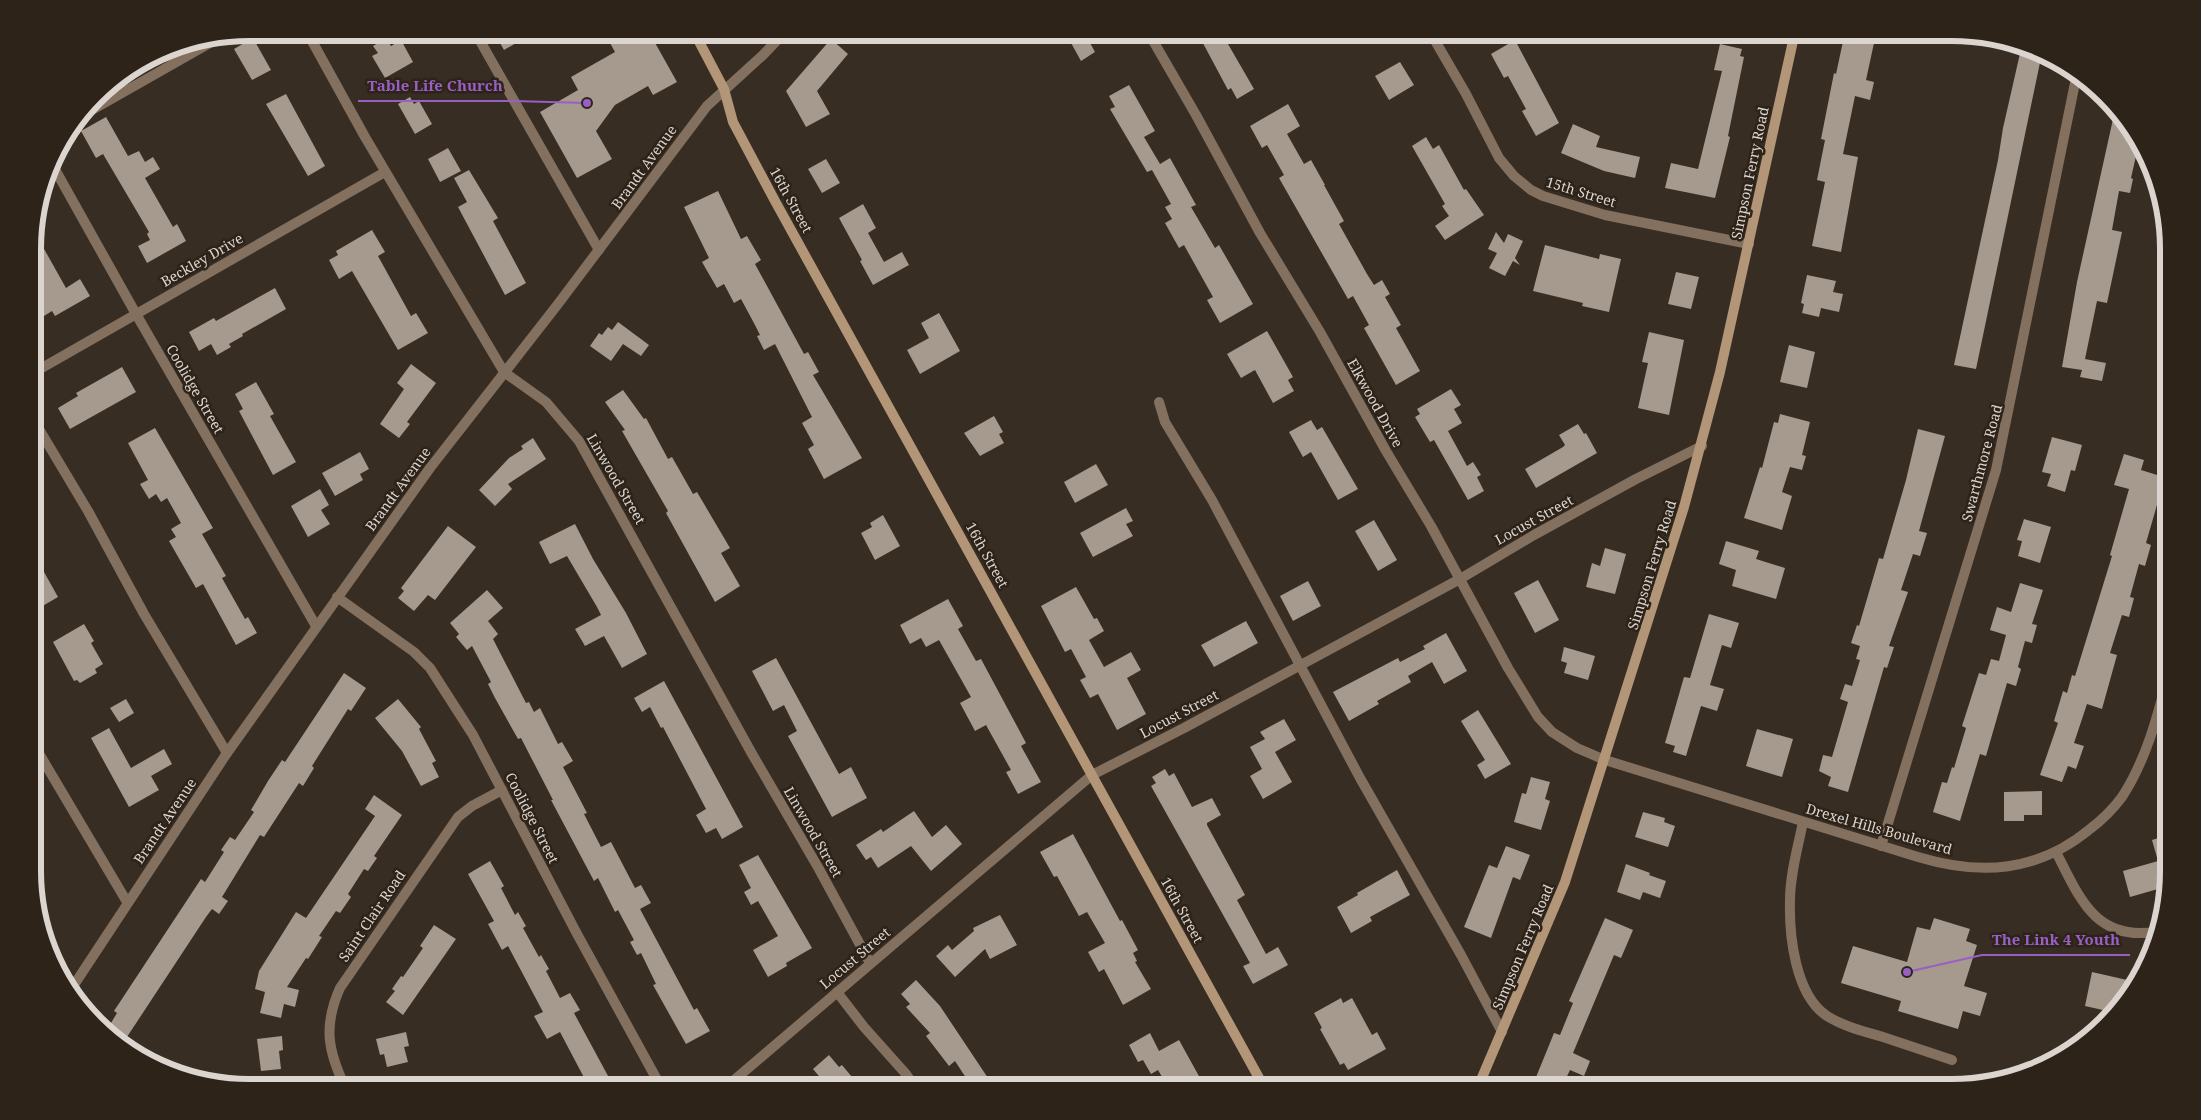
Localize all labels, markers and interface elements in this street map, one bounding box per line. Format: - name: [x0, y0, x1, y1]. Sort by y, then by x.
- callout: Table Life Church: [358, 71, 513, 101]
- text: Table Life Church: [367, 75, 503, 95]
- street label: Simpson Ferry Road: [1726, 105, 1773, 241]
- street label: Brandt Avenue: [607, 121, 681, 213]
- street label: 16th Street: [766, 164, 817, 236]
- street label: 15th Street: [1544, 172, 1618, 211]
- street label: Beckley Drive: [157, 228, 246, 291]
- street label: Coolidge Street: [162, 341, 229, 437]
- street label: Elkwood Drive: [1343, 355, 1408, 450]
- street label: Swarthmore Road: [1957, 402, 2006, 524]
- street label: Linwood Street: [583, 430, 650, 528]
- street label: Brandt Avenue: [361, 443, 435, 535]
- street label: Locust Street: [1491, 490, 1576, 549]
- street label: Simpson Ferry Road: [1623, 497, 1680, 632]
- street label: 16th Street: [962, 519, 1013, 591]
- street label: Locust Street: [1136, 685, 1221, 742]
- street label: Coolidge Street: [501, 769, 564, 867]
- street label: Brandt Avenue: [129, 774, 200, 867]
- street label: Linwood Street: [780, 783, 847, 881]
- street label: Drexel Hills Boulevard: [1804, 799, 1955, 859]
- street label: Saint Clair Road: [334, 866, 410, 965]
- street label: 16th Street: [1157, 874, 1208, 946]
- street label: Simpson Ferry Road: [1487, 881, 1558, 1012]
- street label: Locust Street: [815, 922, 894, 993]
- callout: The Link 4 Youth: [1982, 925, 2130, 955]
- text: The Link 4 Youth: [1992, 929, 2120, 949]

